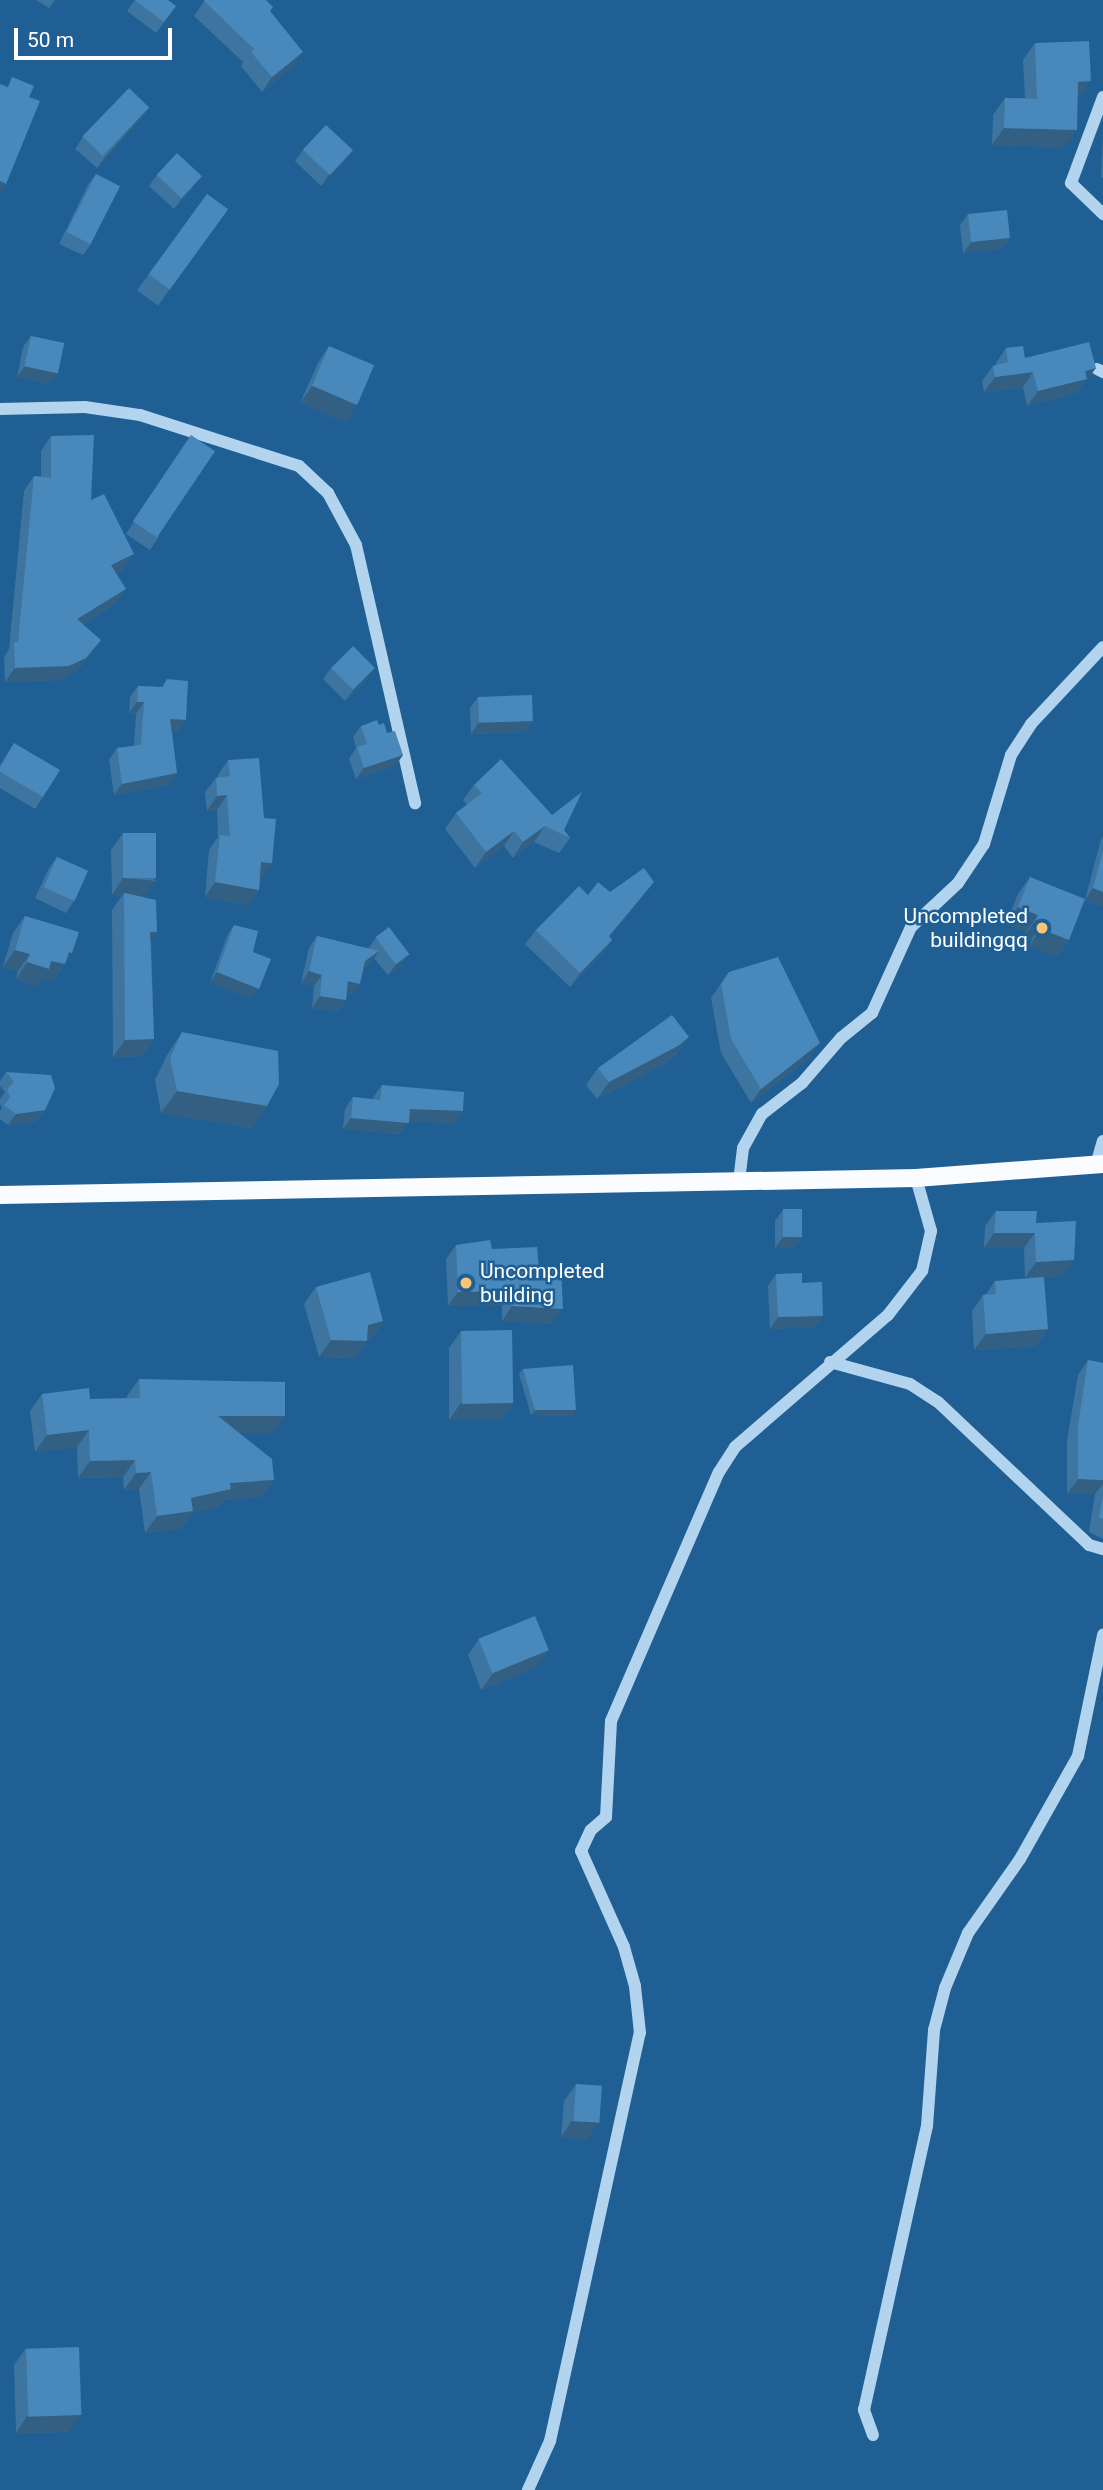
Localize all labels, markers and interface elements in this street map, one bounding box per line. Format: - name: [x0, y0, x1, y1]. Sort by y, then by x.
- scale bar: [18, 14, 175, 58]
- text: 50 m: [27, 28, 74, 52]
- place label: Uncompleted buildingqq: [904, 903, 1028, 953]
- marker: Uncompleted buildingqq: [1034, 920, 1050, 936]
- place label: Uncompleted building: [480, 1258, 604, 1308]
- marker: Uncompleted building: [458, 1275, 474, 1291]

